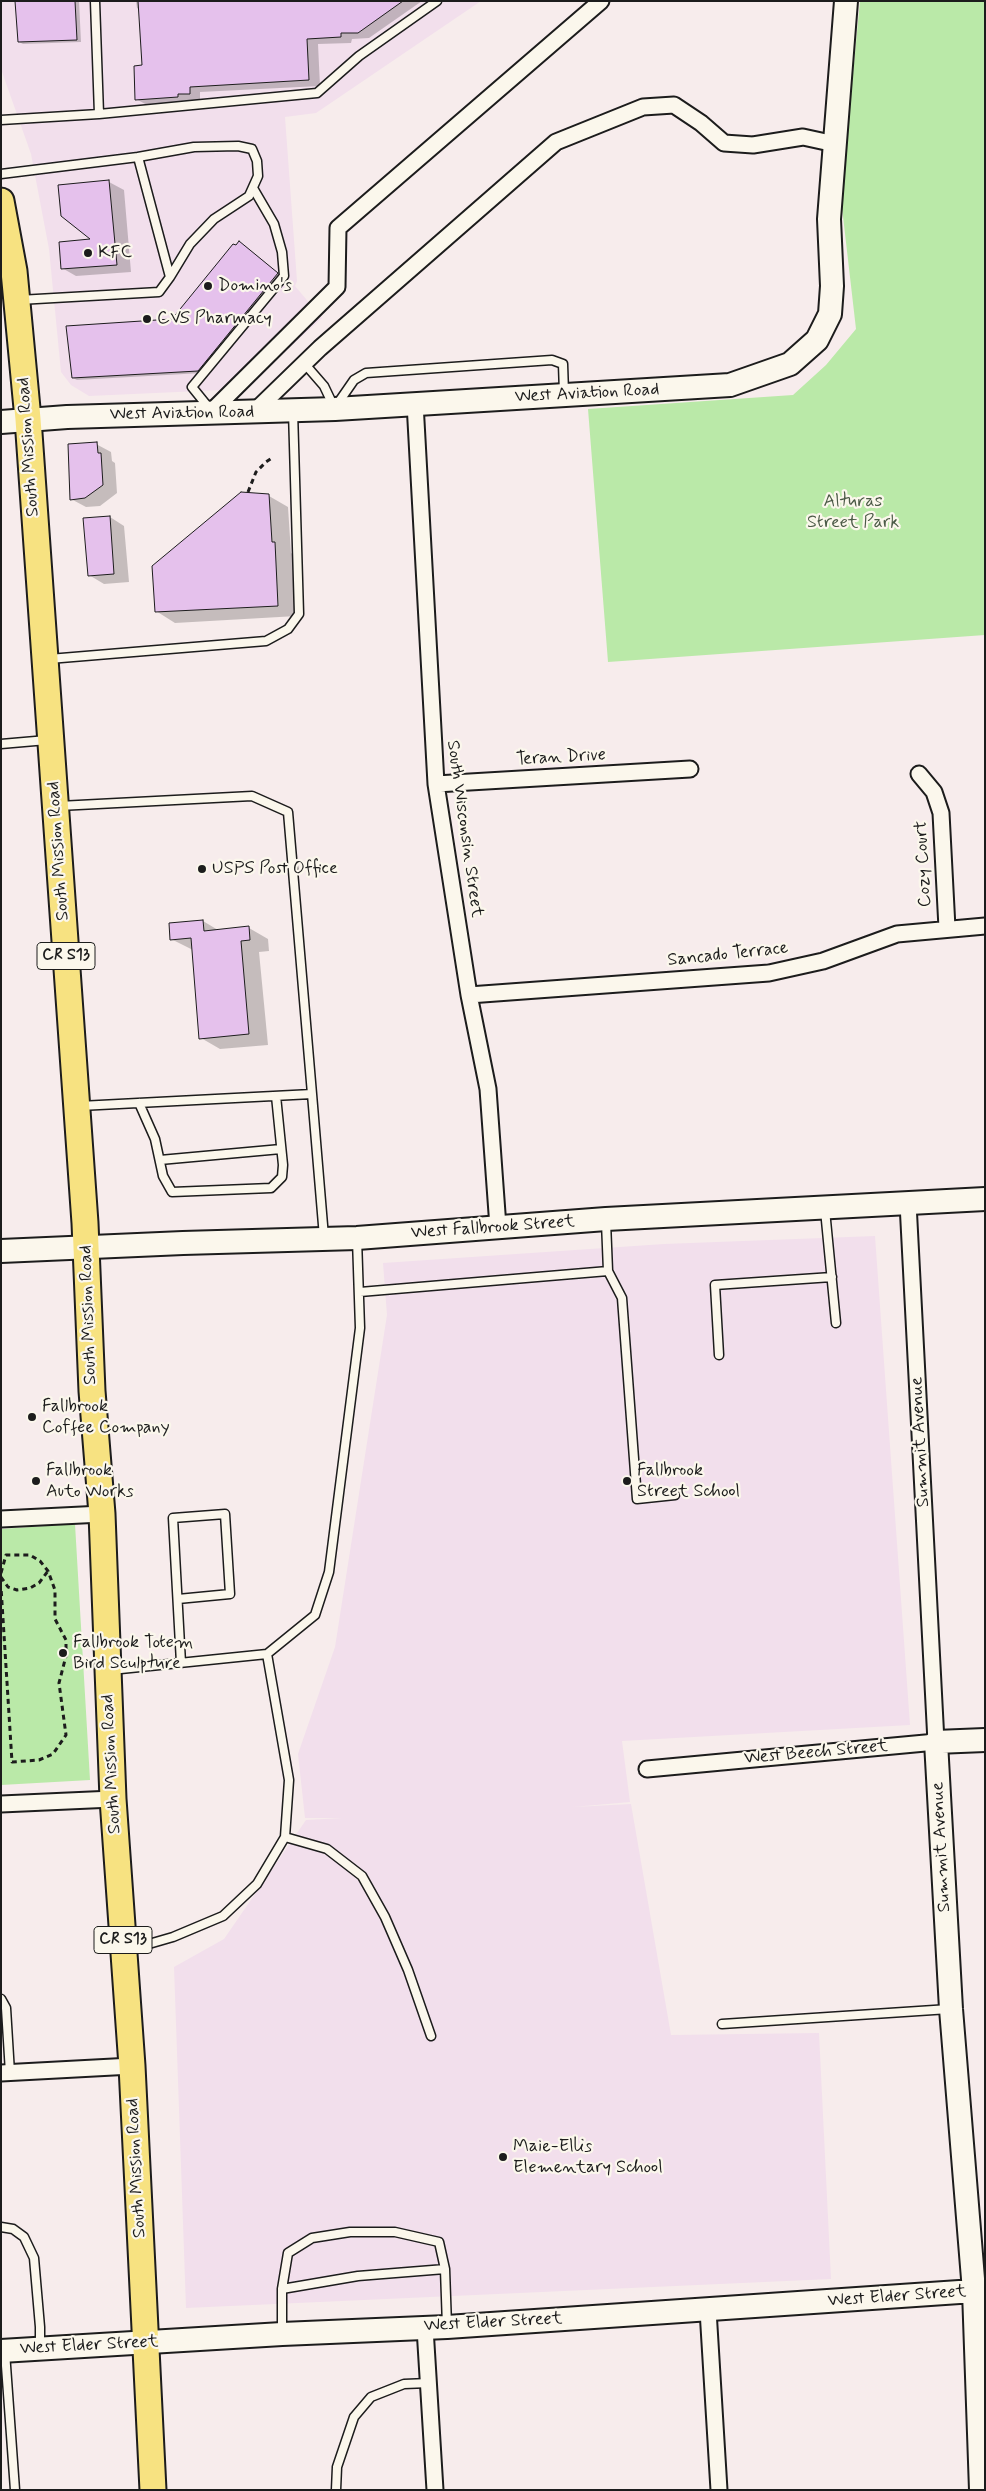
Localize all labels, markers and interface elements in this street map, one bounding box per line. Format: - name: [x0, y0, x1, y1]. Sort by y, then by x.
- place label: KFC: [98, 242, 132, 264]
- marker: KFC: [82, 247, 94, 259]
- place label: Domino's: [218, 275, 292, 297]
- marker: Domino's: [202, 280, 214, 292]
- place label: CVS Pharmacy: [157, 308, 272, 330]
- marker: CVS Pharmacy: [141, 313, 153, 325]
- street label: South Mission Road: [13, 376, 45, 518]
- street label: West Aviation Road: [514, 379, 660, 409]
- street label: West Aviation Road: [109, 402, 255, 426]
- park label: Alturas Street Park: [807, 491, 899, 534]
- street label: South Wisconsin Street: [441, 739, 487, 919]
- street label: Teran Drive: [515, 745, 607, 771]
- street label: South Mission Road: [43, 780, 75, 922]
- street label: Cozy Court: [911, 820, 937, 908]
- place label: USPS Post Office: [212, 858, 338, 880]
- marker: USPS Post Office: [196, 863, 208, 875]
- street label: Sancado Terrace: [667, 938, 789, 972]
- road number: CR S13: [37, 942, 95, 969]
- street label: West Fallbrook Street: [410, 1211, 576, 1245]
- street label: South Mission Road: [76, 1245, 102, 1385]
- street label: Summit Avenue: [907, 1376, 935, 1508]
- place label: Fallbrook Coffee Company: [42, 1396, 170, 1438]
- marker: Fallbrook Coffee Company: [26, 1411, 38, 1423]
- place label: Fallbrook Auto Works: [46, 1460, 134, 1502]
- place label: Fallbrook Street School: [637, 1460, 740, 1502]
- marker: Fallbrook Auto Works: [30, 1475, 42, 1487]
- marker: Fallbrook Street School: [621, 1475, 633, 1487]
- place label: Fallbrook Totem Bird Sculpture: [73, 1632, 193, 1675]
- marker: Fallbrook Totem Bird Sculpture: [57, 1647, 69, 1659]
- street label: South Mission Road: [98, 1694, 126, 1834]
- street label: West Beech Street: [743, 1736, 889, 1770]
- street label: Summit Avenue: [928, 1781, 956, 1913]
- road number: CR S13: [94, 1926, 152, 1954]
- street label: South Mission Road: [123, 2098, 151, 2238]
- place label: Maie-Ellis Elementary School: [513, 2136, 663, 2178]
- marker: Maie-Ellis Elementary School: [497, 2151, 509, 2163]
- street label: West Elder Street: [827, 2281, 967, 2313]
- street label: West Elder Street: [423, 2309, 563, 2337]
- street label: West Elder Street: [19, 2332, 159, 2360]

